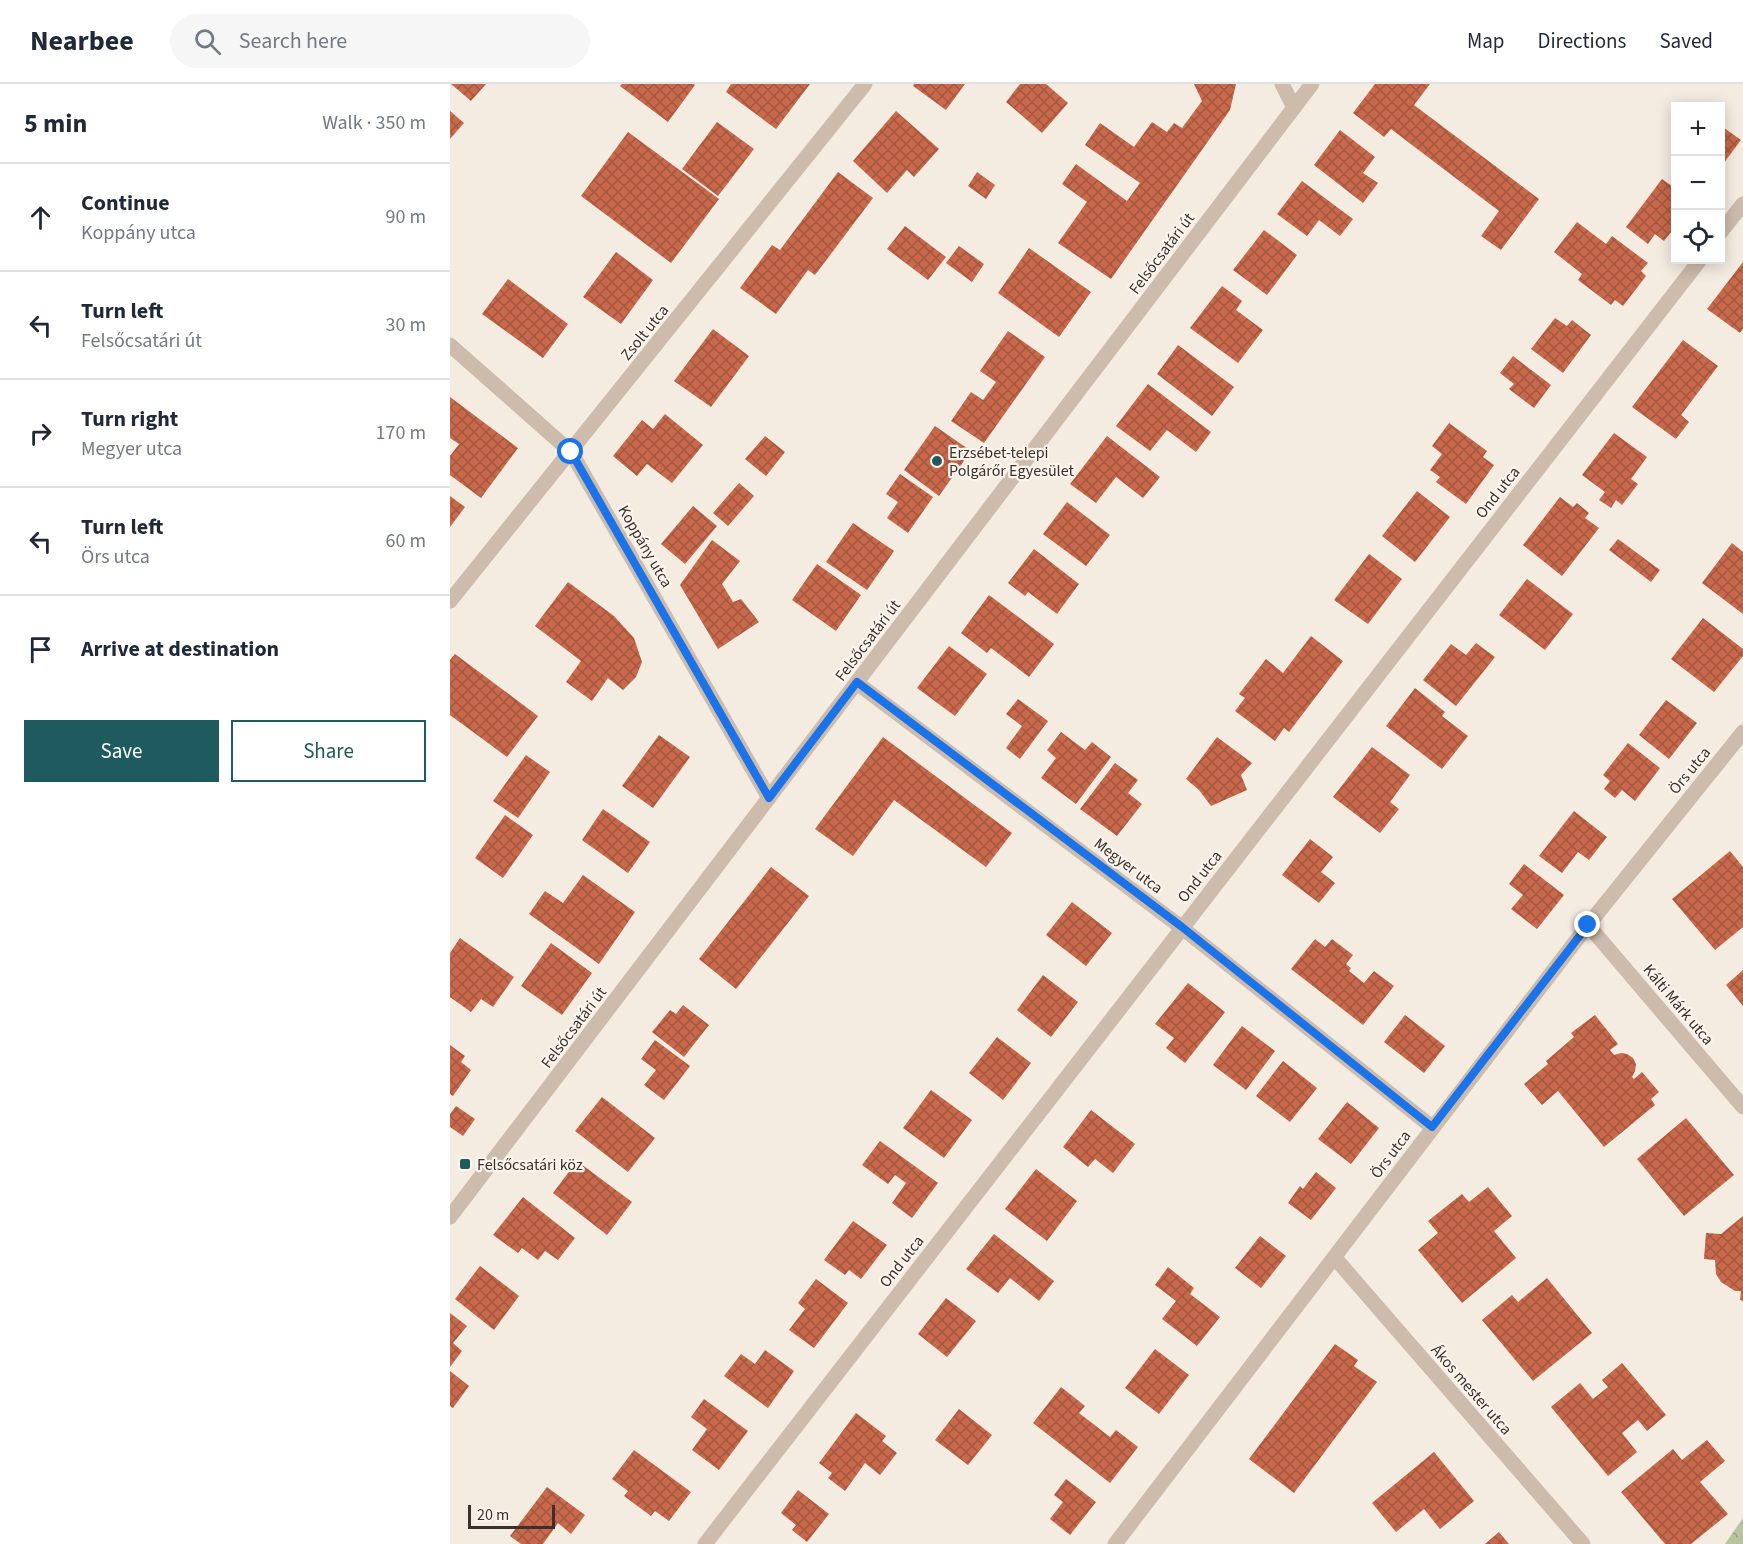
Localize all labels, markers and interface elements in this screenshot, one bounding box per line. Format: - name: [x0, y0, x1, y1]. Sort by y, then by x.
- search box: [170, 14, 590, 68]
- text: Nearbee: [30, 21, 134, 61]
- icon: search: [191, 25, 224, 58]
- text: Search here: [239, 25, 347, 57]
- text: Map: [1467, 26, 1505, 56]
- text: Directions: [1538, 26, 1626, 56]
- text: Saved: [1659, 26, 1713, 56]
- map controls: [1671, 102, 1725, 264]
- button: +: [1671, 102, 1725, 156]
- text: 5 min: [24, 105, 87, 142]
- text: Walk · 350 m: [322, 109, 426, 137]
- button: −: [1671, 156, 1725, 210]
- text: Continue: [81, 187, 170, 219]
- icon: ahead: [24, 201, 57, 234]
- text: 90 m: [386, 203, 426, 231]
- street label: Felsőcsatári út: [1124, 208, 1200, 299]
- button: locate: [1671, 210, 1725, 264]
- text: Koppány utca: [81, 219, 196, 247]
- text: Turn left: [81, 295, 163, 327]
- street label: Zsolt utca: [616, 300, 674, 365]
- icon: left: [24, 309, 57, 342]
- text: 30 m: [386, 311, 426, 339]
- text: Felsőcsatári út: [81, 327, 202, 355]
- text: Turn right: [81, 403, 178, 435]
- icon: right: [24, 417, 57, 450]
- text: 170 m: [376, 419, 426, 447]
- text: Megyer utca: [81, 435, 182, 463]
- route start: [557, 438, 583, 464]
- place label: Erzsébet-telepi Polgárőr Egyesület: [949, 442, 1074, 482]
- marker: Erzsébet-telepi Polgárőr Egyesület: [930, 454, 944, 468]
- street label: Ond utca: [1470, 462, 1525, 523]
- street label: Koppány utca: [613, 501, 678, 592]
- text: Turn left: [81, 511, 163, 543]
- icon: left: [24, 525, 57, 558]
- text: 60 m: [386, 527, 426, 555]
- text: Örs utca: [81, 543, 150, 571]
- street label: Felsőcsatári út: [830, 595, 906, 686]
- icon: arrive: [24, 633, 57, 666]
- text: Arrive at destination: [81, 633, 279, 665]
- button: Save: [24, 720, 219, 782]
- button: Share: [231, 720, 426, 782]
- street label: Örs utca: [1664, 742, 1716, 799]
- street label: Megyer utca: [1089, 833, 1167, 899]
- street label: Ond utca: [1172, 846, 1227, 907]
- route end: [1574, 911, 1600, 937]
- street label: Kálti Márk utca: [1638, 959, 1719, 1050]
- street label: Felsőcsatári út: [536, 982, 612, 1073]
- street label: Örs utca: [1365, 1126, 1416, 1183]
- place label: Felsőcsatári köz: [477, 1154, 583, 1176]
- marker: Felsőcsatári köz: [458, 1157, 472, 1171]
- street label: Ond utca: [874, 1231, 929, 1292]
- street label: Ákos mester utca: [1426, 1340, 1517, 1440]
- scale bar: [468, 1502, 555, 1530]
- text: 20 m: [477, 1504, 509, 1526]

